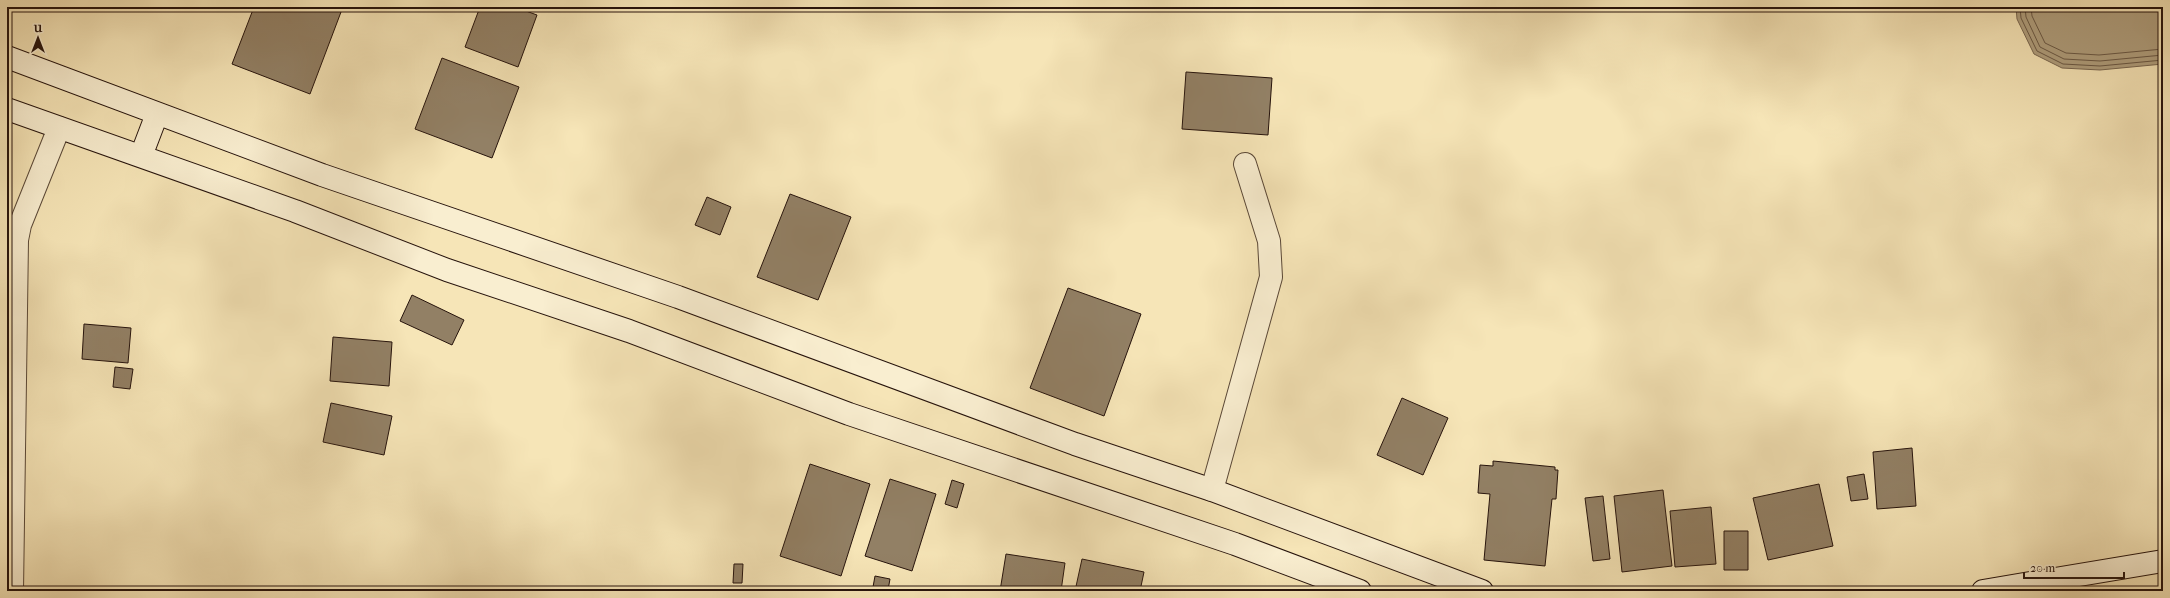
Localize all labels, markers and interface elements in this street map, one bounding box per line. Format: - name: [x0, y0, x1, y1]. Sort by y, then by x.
- north arrow: [18, 18, 58, 58]
- text: U: [33, 22, 43, 35]
- scale bar: [2024, 554, 2124, 580]
- text: 20 m: [2030, 561, 2055, 575]

